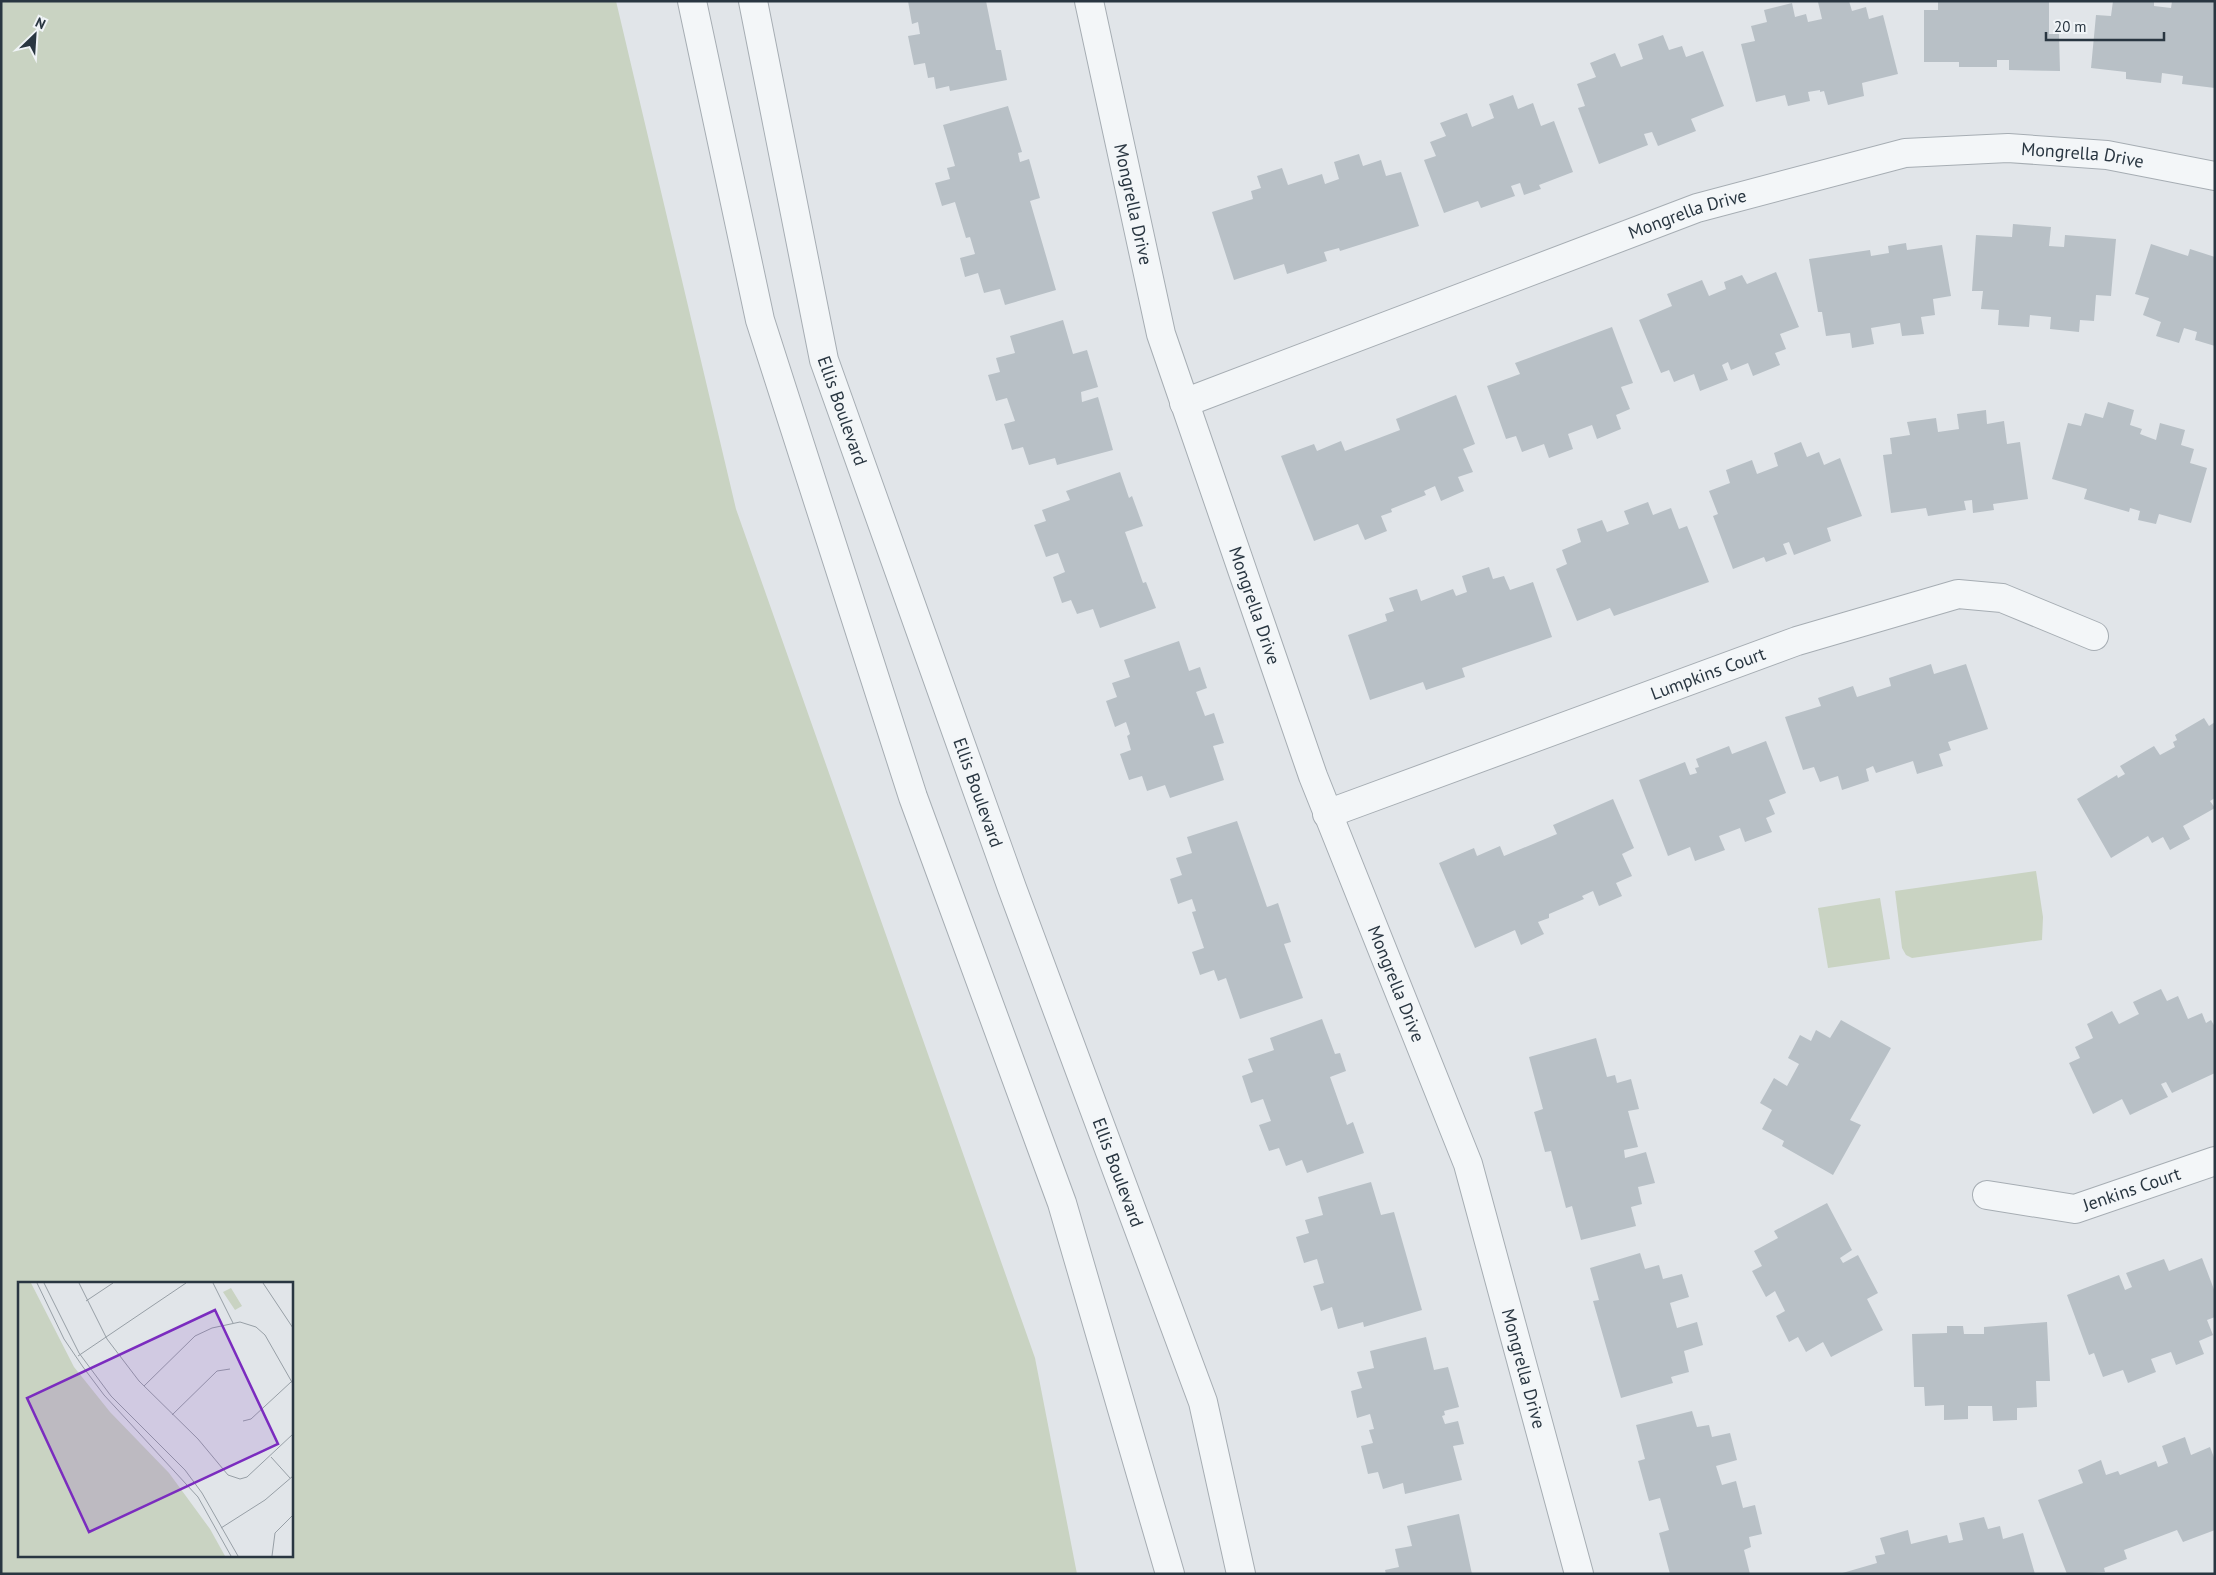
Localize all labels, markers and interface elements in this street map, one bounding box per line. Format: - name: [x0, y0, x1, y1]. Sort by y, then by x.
- north arrow: [10, 10, 60, 60]
- scale bar: [2046, 10, 2164, 42]
- text: N: [33, 13, 48, 33]
- text: 20 m: [2054, 17, 2087, 36]
- street label: Mongrella Drive: [2020, 137, 2146, 173]
- street label: Mongrella Drive: [1109, 141, 1158, 267]
- street label: Mongrella Drive: [1625, 183, 1749, 244]
- street label: Ellis Boulevard: [813, 353, 873, 469]
- street label: Mongrella Drive: [1224, 543, 1286, 668]
- street label: Lumpkins Court: [1647, 642, 1768, 705]
- street label: Ellis Boulevard: [948, 734, 1009, 850]
- street label: Mongrella Drive: [1363, 922, 1430, 1045]
- street label: Ellis Boulevard: [1087, 1115, 1149, 1230]
- street label: Jenkins Court: [2079, 1162, 2183, 1217]
- inset map: [18, 1282, 292, 1558]
- street label: Mongrella Drive: [1497, 1306, 1551, 1431]

